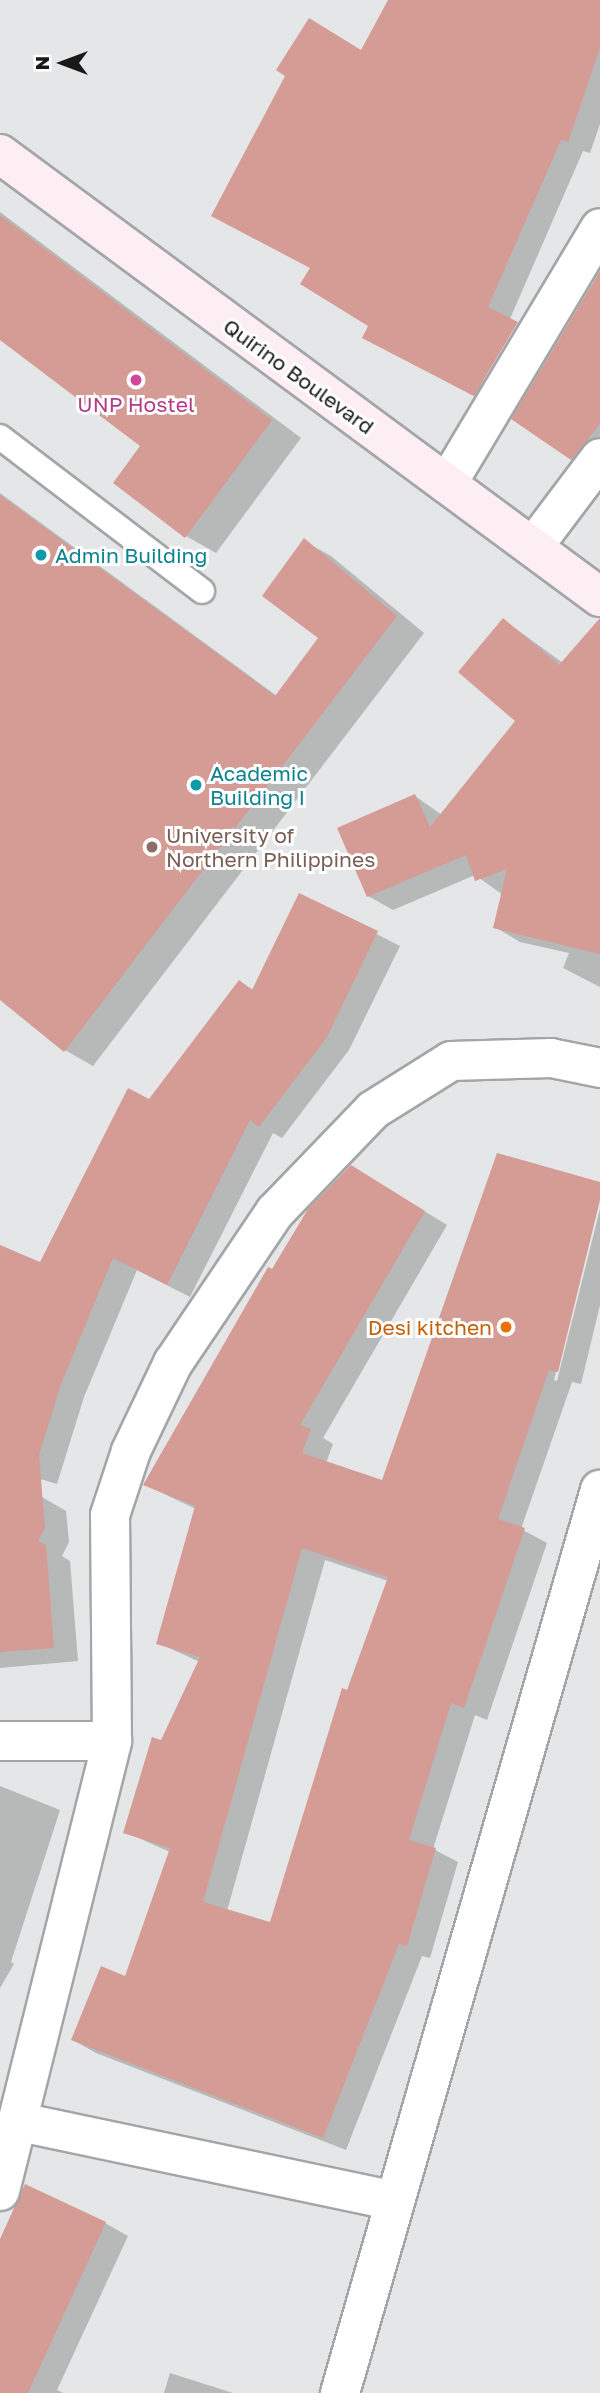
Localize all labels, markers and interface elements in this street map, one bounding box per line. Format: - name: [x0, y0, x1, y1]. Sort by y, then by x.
- north arrow: [28, 28, 98, 98]
- text: N: [30, 56, 53, 70]
- street label: Quirino Boulevard: [219, 313, 379, 439]
- marker: UNP Hostel: [128, 372, 144, 388]
- place label: UNP Hostel: [77, 391, 195, 417]
- place label: Admin Building: [55, 542, 207, 568]
- marker: Admin Building: [33, 547, 49, 563]
- place label: Academic Building I: [210, 760, 308, 810]
- marker: Academic Building I: [188, 777, 204, 793]
- place label: University of Northern Philippines: [166, 822, 375, 872]
- marker: University of Northern Philippines: [144, 839, 160, 855]
- place label: Desi kitchen: [368, 1314, 492, 1340]
- marker: Desi kitchen: [498, 1319, 514, 1335]

